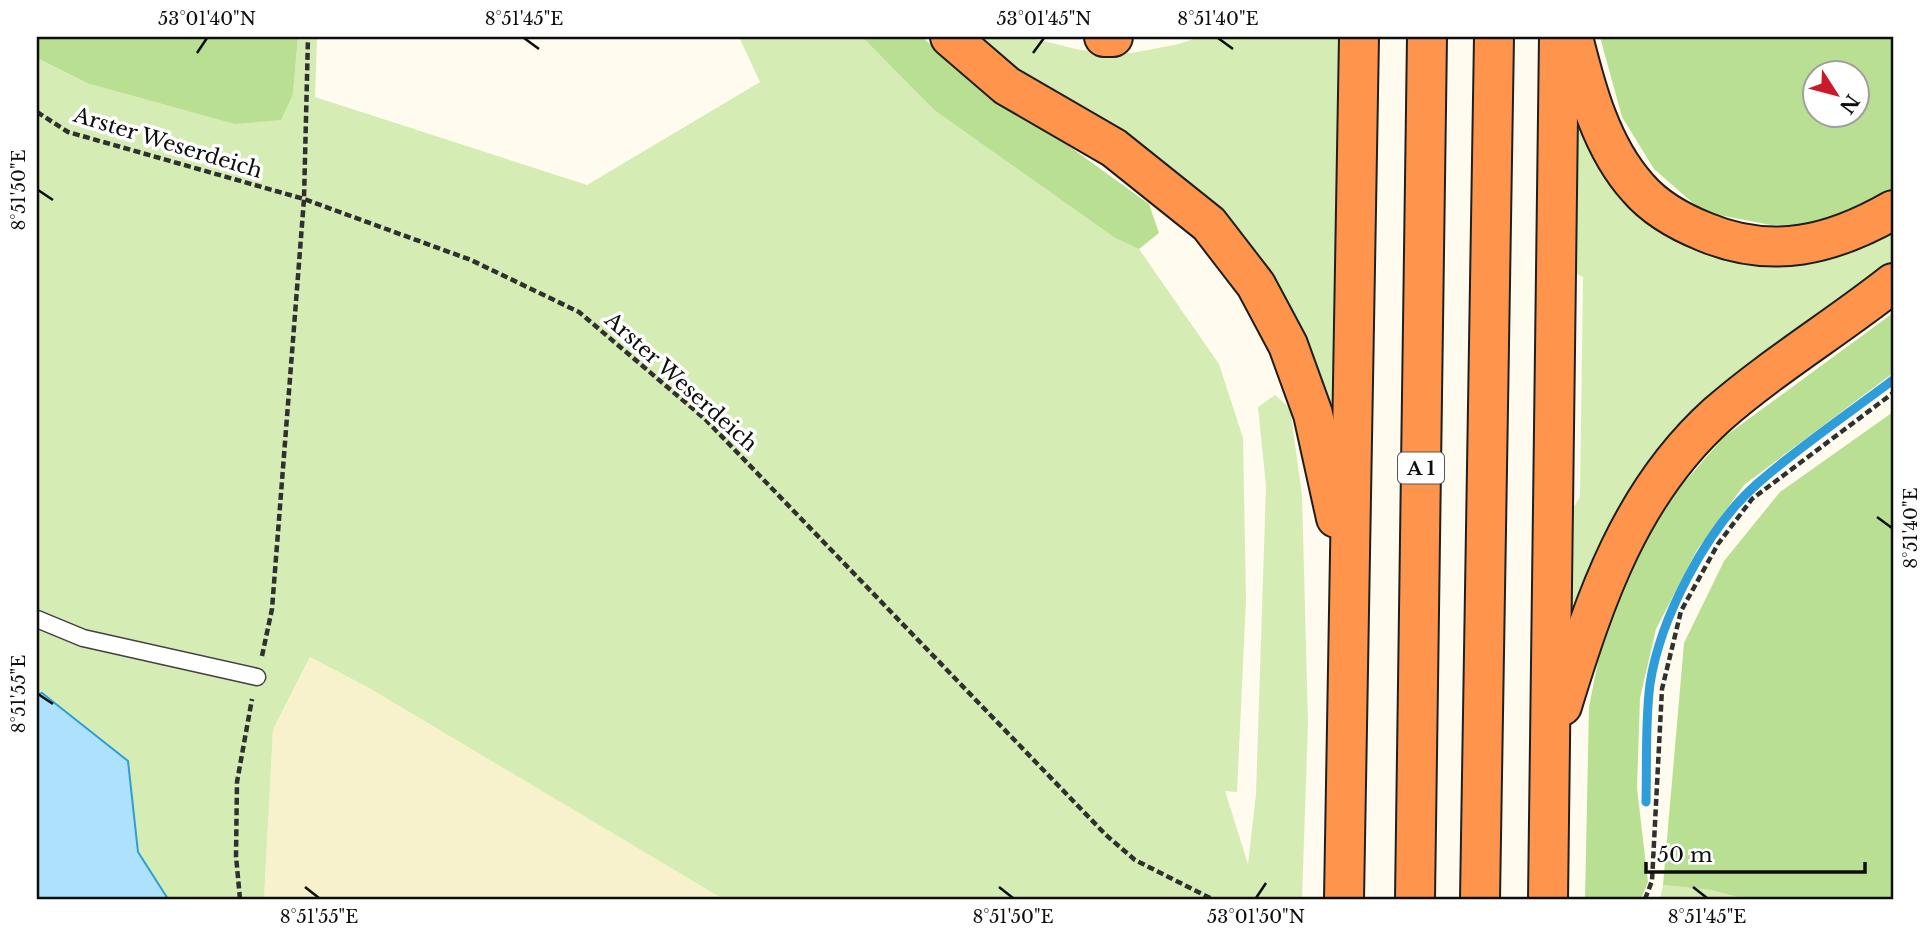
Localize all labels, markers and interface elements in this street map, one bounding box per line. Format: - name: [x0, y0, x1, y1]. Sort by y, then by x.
- text: 53°01'40"N: [158, 8, 256, 30]
- text: 8°51'45"E: [485, 8, 563, 30]
- text: 53°01'45"N: [996, 8, 1092, 30]
- text: 8°51'40"E: [1177, 8, 1259, 30]
- north arrow: [1800, 60, 1870, 130]
- text: N: [1835, 90, 1864, 118]
- street label: Arster Weserdeich: [70, 102, 265, 184]
- text: 8°51'50"E: [8, 149, 30, 231]
- street label: Arster Weserdeich: [599, 306, 763, 457]
- road number: A 1: [1398, 453, 1444, 484]
- text: 8°51'40"E: [1900, 487, 1922, 569]
- text: 8°51'55"E: [8, 655, 30, 733]
- scale bar: [1646, 831, 1865, 875]
- text: 50 m: [1657, 842, 1713, 868]
- text: 8°51'55"E: [280, 906, 358, 928]
- text: 8°51'50"E: [972, 906, 1054, 928]
- text: 53°01'50"N: [1207, 906, 1305, 928]
- text: 8°51'45"E: [1668, 906, 1746, 928]

